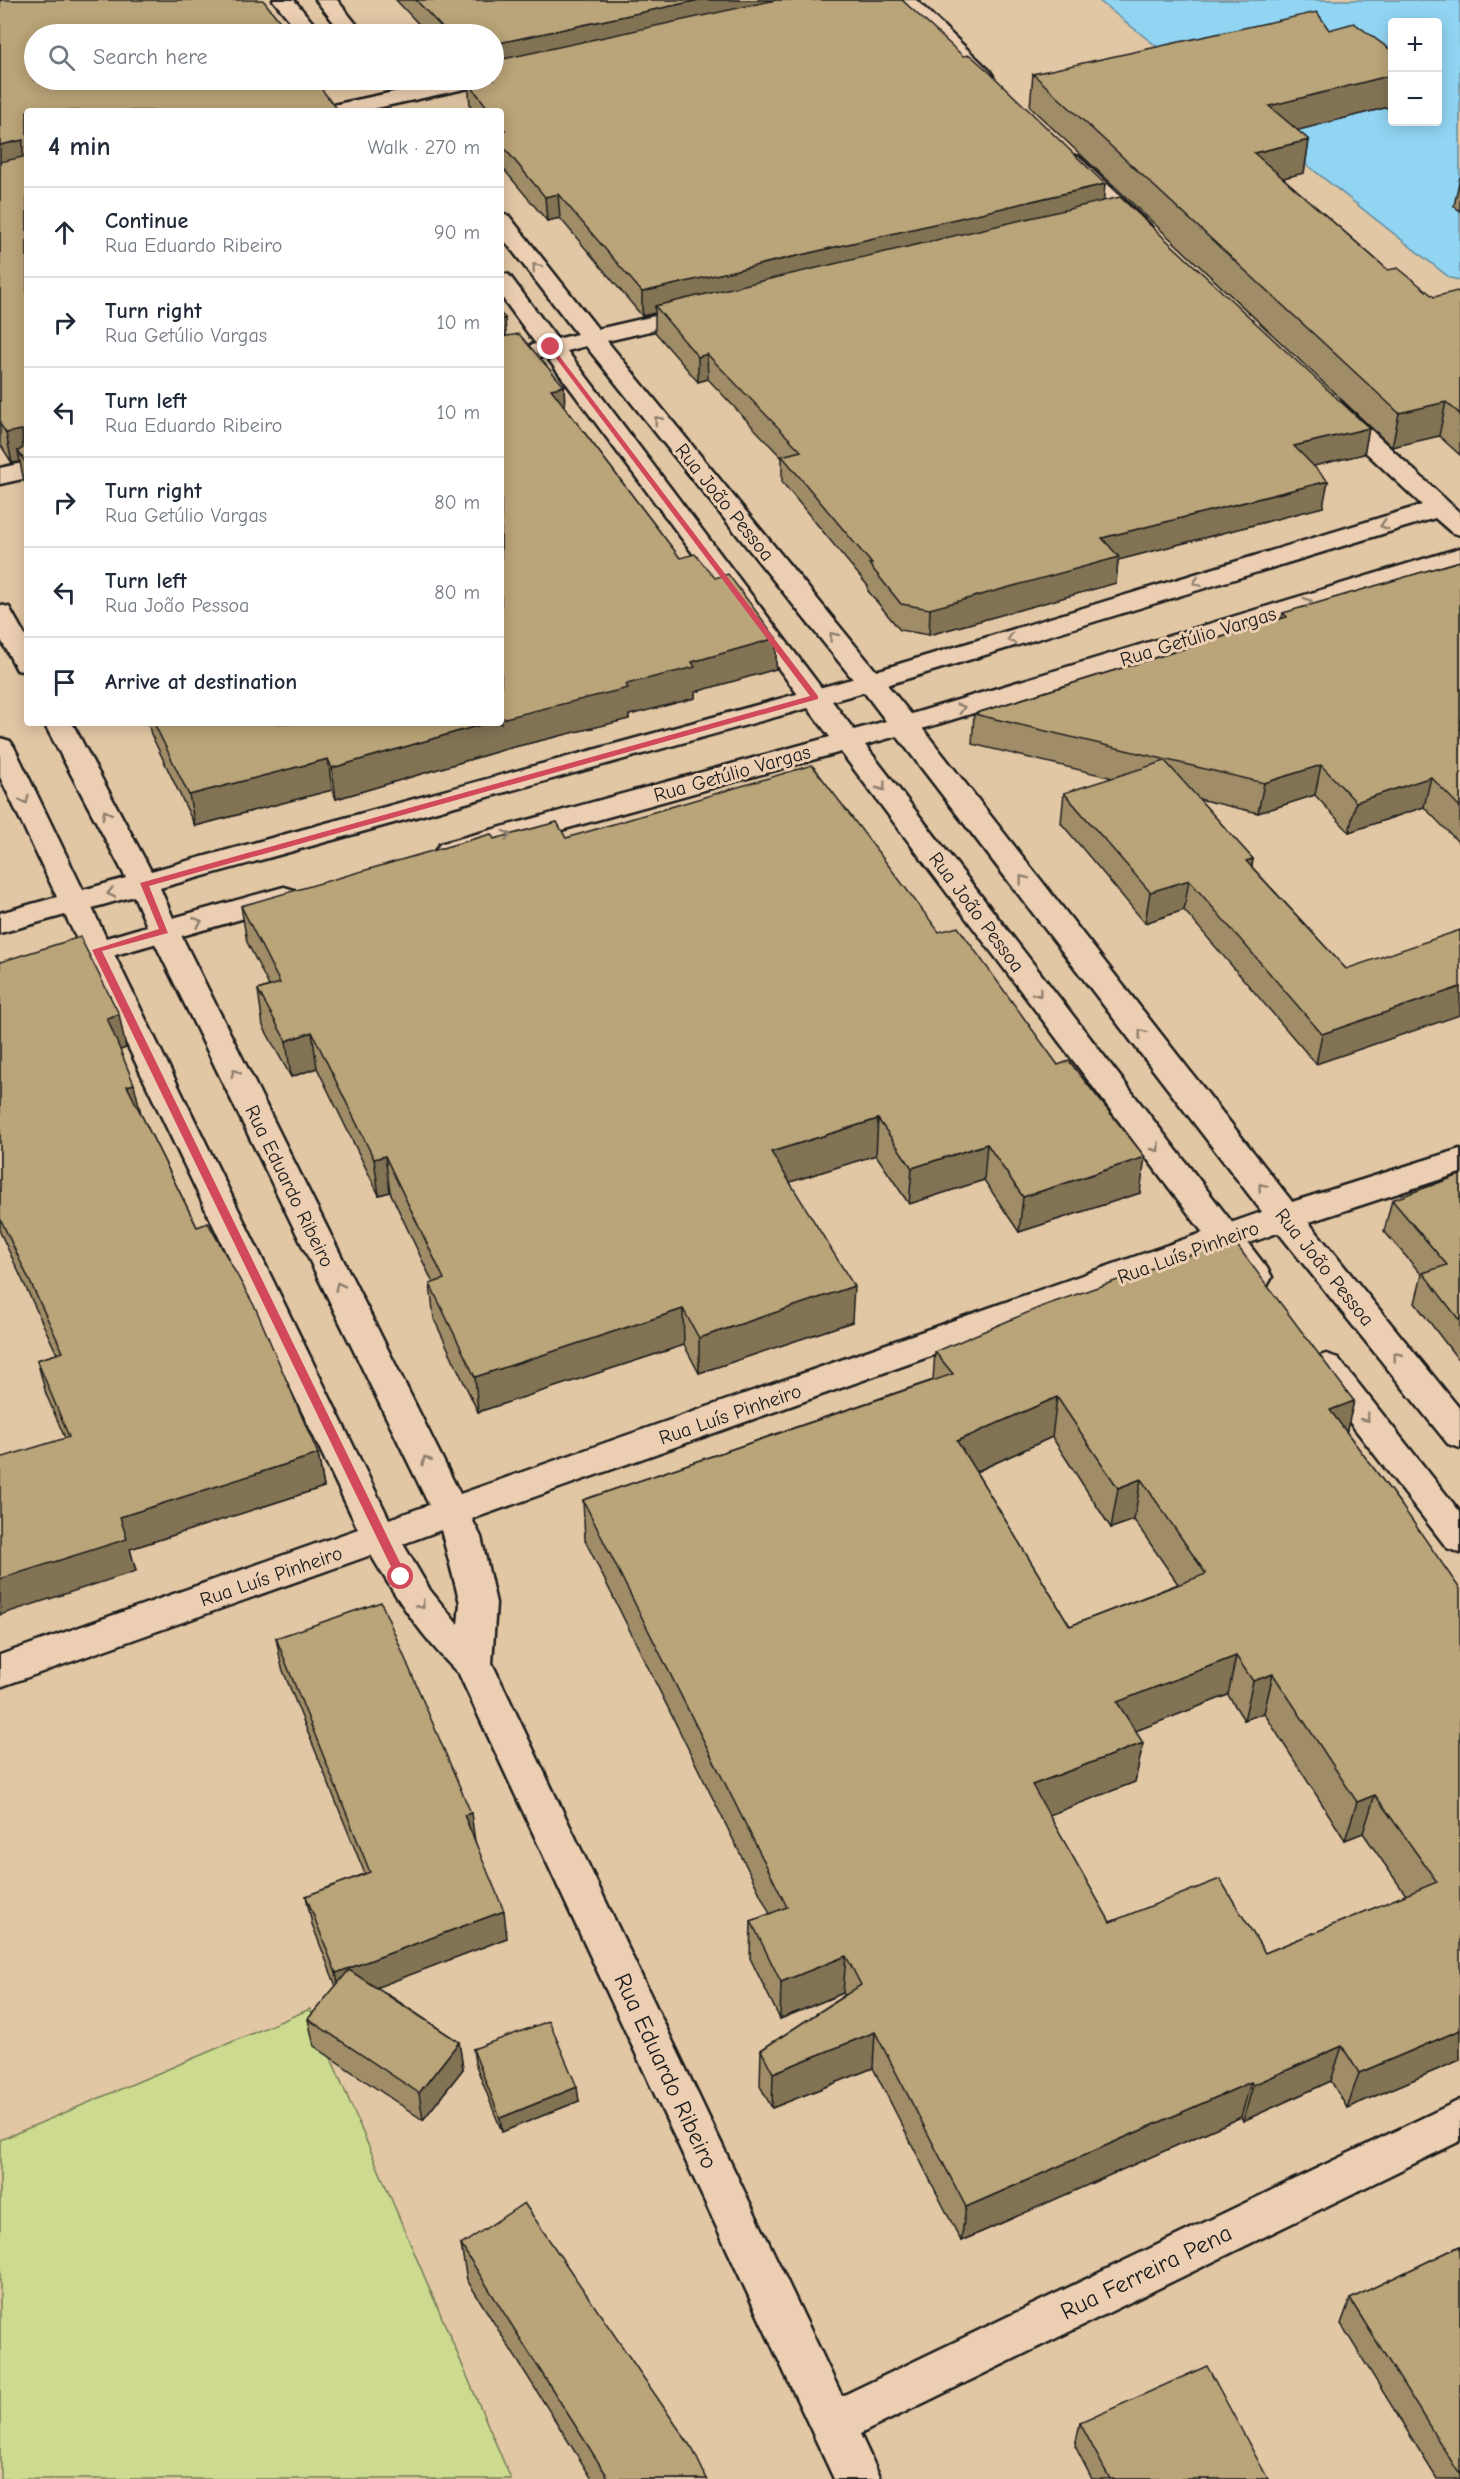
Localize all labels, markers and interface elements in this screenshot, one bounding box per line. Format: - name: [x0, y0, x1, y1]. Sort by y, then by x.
- map controls: [1388, 18, 1442, 126]
- button: +: [1388, 18, 1442, 72]
- search box: [24, 24, 504, 90]
- icon: search: [45, 41, 78, 74]
- text: Search here: [93, 44, 208, 70]
- button: −: [1388, 72, 1442, 126]
- text: 4 min: [48, 132, 111, 162]
- text: Walk · 270 m: [367, 136, 480, 159]
- text: Continue: [105, 208, 188, 234]
- icon: ahead: [48, 216, 81, 249]
- text: 90 m: [434, 221, 480, 244]
- text: Rua Eduardo Ribeiro: [105, 234, 282, 257]
- one-way arrow: [533, 263, 544, 274]
- text: Turn right: [105, 298, 202, 324]
- icon: right: [48, 306, 81, 339]
- text: 10 m: [437, 311, 480, 334]
- text: Rua Getúlio Vargas: [105, 324, 267, 347]
- route end: [537, 333, 563, 359]
- text: Turn left: [105, 388, 187, 414]
- icon: left: [48, 396, 81, 429]
- text: 10 m: [437, 401, 480, 424]
- text: Rua Eduardo Ribeiro: [105, 414, 282, 437]
- one-way arrow: [654, 415, 665, 426]
- street label: Rua João Pessoa: [670, 439, 779, 566]
- text: Turn right: [105, 478, 202, 504]
- icon: right: [48, 486, 81, 519]
- text: 80 m: [434, 491, 480, 514]
- text: Rua Getúlio Vargas: [105, 504, 267, 527]
- one-way arrow: [1379, 518, 1390, 530]
- text: Turn left: [105, 568, 187, 594]
- one-way arrow: [1192, 575, 1203, 587]
- icon: left: [48, 576, 81, 609]
- text: 80 m: [434, 581, 480, 604]
- text: Rua João Pessoa: [105, 594, 249, 617]
- one-way arrow: [1302, 597, 1313, 609]
- street label: Rua Getúlio Vargas: [1117, 602, 1279, 671]
- one-way arrow: [830, 632, 841, 643]
- one-way arrow: [1006, 632, 1017, 644]
- icon: arrive: [48, 666, 81, 699]
- text: Arrive at destination: [105, 669, 297, 695]
- one-way arrow: [955, 703, 966, 715]
- street label: Rua Getúlio Vargas: [651, 740, 813, 807]
- one-way arrow: [875, 781, 886, 792]
- one-way arrow: [18, 793, 30, 804]
- one-way arrow: [102, 810, 113, 821]
- one-way arrow: [502, 830, 512, 843]
- street label: Rua João Pessoa: [924, 848, 1029, 977]
- one-way arrow: [1020, 874, 1031, 885]
- one-way arrow: [106, 886, 116, 899]
- one-way arrow: [193, 916, 203, 929]
- one-way arrow: [1031, 986, 1042, 997]
- one-way arrow: [1139, 1029, 1150, 1040]
- one-way arrow: [230, 1068, 242, 1079]
- street label: Rua Eduardo Ribeiro: [240, 1101, 339, 1271]
- one-way arrow: [1149, 1141, 1160, 1152]
- one-way arrow: [1258, 1183, 1269, 1194]
- street label: Rua João Pessoa: [1270, 1204, 1379, 1331]
- street label: Rua Luís Pinheiro: [1114, 1216, 1262, 1289]
- one-way arrow: [335, 1281, 347, 1292]
- one-way arrow: [1393, 1352, 1404, 1363]
- street label: Rua Luís Pinheiro: [656, 1379, 804, 1450]
- one-way arrow: [1358, 1411, 1369, 1422]
- one-way arrow: [421, 1456, 433, 1467]
- street label: Rua Luís Pinheiro: [197, 1541, 345, 1612]
- route start: [387, 1563, 413, 1589]
- one-way arrow: [413, 1599, 424, 1610]
- street label: Rua Eduardo Ribeiro: [608, 1969, 724, 2173]
- street label: Rua Ferreira Pena: [1056, 2218, 1236, 2326]

